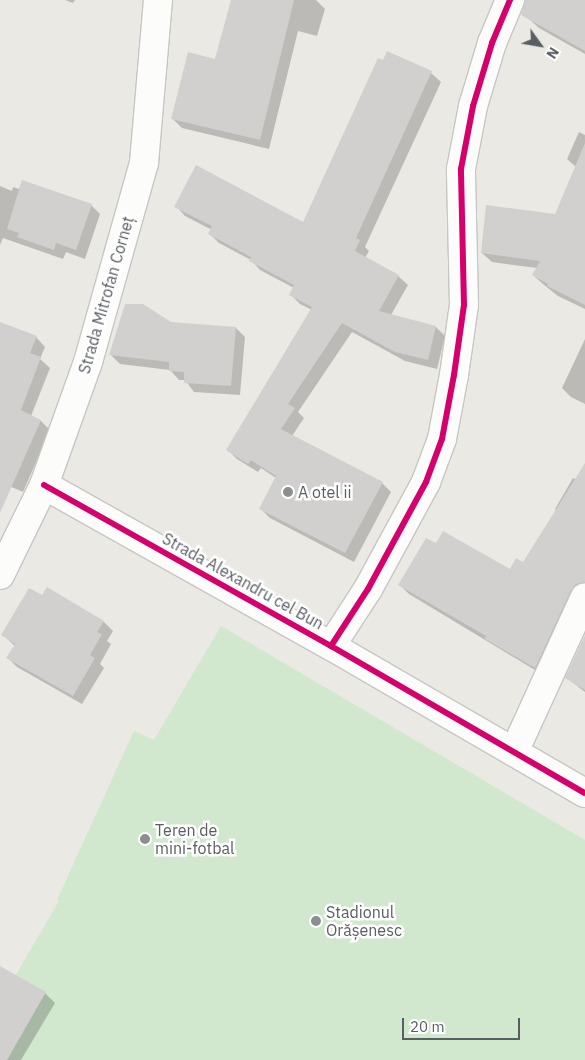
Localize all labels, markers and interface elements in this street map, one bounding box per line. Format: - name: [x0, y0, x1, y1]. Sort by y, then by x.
- north arrow: [515, 20, 565, 70]
- text: N: [542, 44, 563, 62]
- street label: Strada Mitrofan Corneț: [74, 214, 138, 376]
- place label: A otel ii: [298, 482, 351, 502]
- marker: A otel ii: [282, 486, 294, 498]
- street label: Strada Alexandru cel Bun: [159, 529, 327, 633]
- place label: Teren de mini-fotbal: [155, 820, 234, 858]
- marker: Teren de mini-fotbal: [139, 833, 151, 845]
- place label: Stadionul Orășenesc: [326, 902, 402, 940]
- marker: Stadionul Orășenesc: [310, 915, 322, 927]
- scale bar: [405, 1008, 522, 1040]
- text: 20 m: [410, 1017, 445, 1036]

